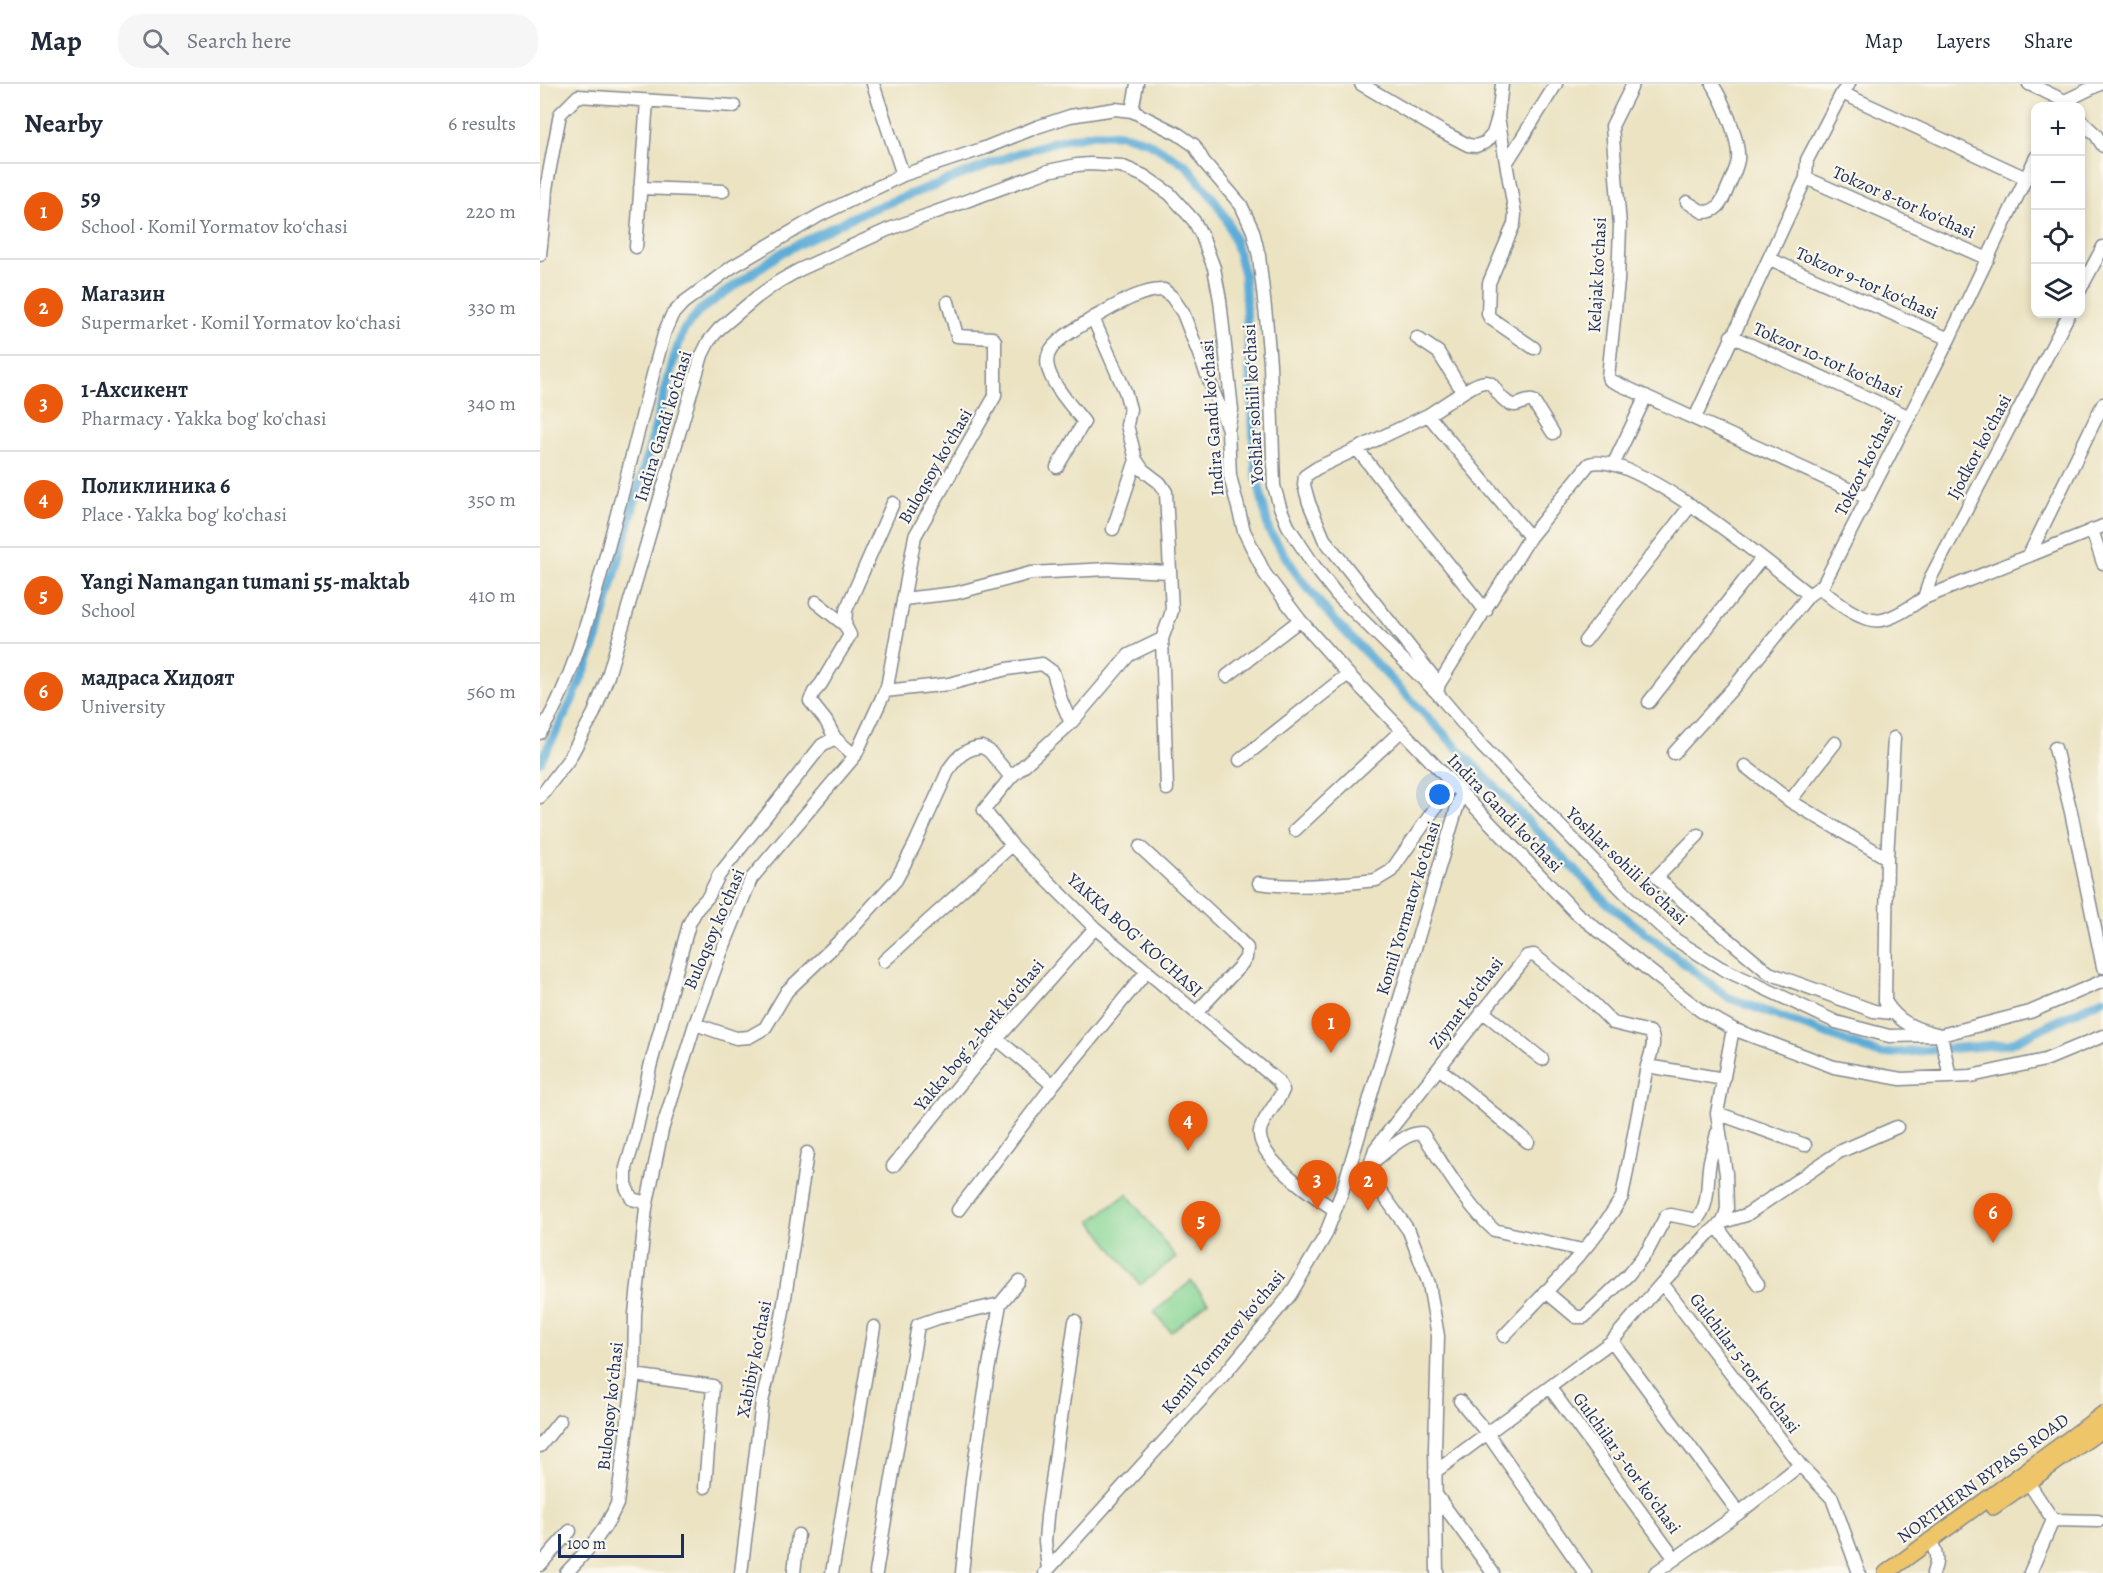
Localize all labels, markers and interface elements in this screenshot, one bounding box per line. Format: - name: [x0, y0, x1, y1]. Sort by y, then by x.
- search box: [118, 14, 538, 68]
- text: Map: [30, 22, 82, 60]
- icon: search: [139, 25, 172, 58]
- text: Search here: [187, 26, 291, 56]
- text: Map: [1864, 27, 1903, 55]
- text: Layers: [1936, 27, 1991, 55]
- text: Share: [2024, 27, 2073, 55]
- map controls: [2031, 102, 2085, 318]
- button: +: [2031, 102, 2085, 156]
- text: Nearby: [24, 106, 103, 141]
- text: 6 results: [448, 110, 516, 137]
- button: −: [2031, 156, 2085, 210]
- street label: Tokzor 8-tor koʻchasi: [1829, 160, 1979, 244]
- text: 59: [81, 183, 101, 213]
- text: 1: [40, 198, 47, 225]
- text: 220 m: [466, 198, 516, 225]
- button: locate: [2031, 210, 2085, 264]
- text: School · Komil Yormatov koʻchasi: [81, 213, 348, 240]
- street label: Kelajak koʻchasi: [1582, 217, 1612, 333]
- street label: Tokzor 9-tor koʻchasi: [1792, 241, 1942, 325]
- button: layers: [2031, 264, 2085, 318]
- text: Магазин: [81, 279, 165, 309]
- text: 2: [39, 294, 48, 321]
- text: 330 m: [468, 294, 516, 321]
- text: Supermarket · Komil Yormatov koʻchasi: [81, 309, 401, 336]
- street label: Tokzor 10-tor koʻchasi: [1750, 316, 1906, 404]
- street label: Yoshlar sohili koʻchasi: [1237, 323, 1269, 486]
- street label: Indira Gandi koʻchasi: [1195, 339, 1229, 497]
- street label: Indira Gandi koʻchasi: [629, 348, 697, 504]
- text: 1-Ахсикент: [81, 375, 188, 405]
- text: 3: [39, 390, 48, 417]
- text: 340 m: [467, 390, 516, 417]
- street label: Ijodkor koʻchasi: [1941, 390, 2017, 504]
- street label: Buloqsoy koʻchasi: [892, 404, 978, 528]
- text: Pharmacy · Yakka bog' ko'chasi: [81, 405, 327, 432]
- street label: Tokzor koʻchasi: [1829, 408, 1901, 520]
- text: Поликлиника 6: [81, 471, 230, 501]
- text: 4: [39, 486, 48, 513]
- text: 350 m: [468, 486, 516, 513]
- text: Place · Yakka bog' ko'chasi: [81, 501, 287, 528]
- text: Yangi Namangan tumani 55-maktab: [81, 567, 410, 597]
- text: 5: [39, 582, 48, 609]
- text: 410 m: [469, 582, 516, 609]
- text: School: [81, 597, 135, 624]
- text: мадраса Хидоят: [81, 663, 235, 693]
- text: 6: [39, 678, 48, 705]
- text: 560 m: [467, 678, 516, 705]
- text: University: [81, 693, 165, 720]
- street label: Indira Gandi koʻchasi: [1442, 748, 1568, 878]
- your location: [1425, 780, 1454, 809]
- street label: Yoshlar sohili koʻchasi: [1560, 801, 1693, 930]
- street label: Komil Yormatov koʻchasi: [1370, 818, 1446, 998]
- street label: Buloqsoy koʻchasi: [678, 865, 750, 993]
- street label: YAKKA BOG' KO'CHASI: [1061, 867, 1208, 1002]
- street label: Ziynat koʻchasi: [1423, 952, 1509, 1054]
- street label: Yakka bogʻ 2-berk koʻchasi: [908, 954, 1050, 1117]
- pin: 1: [1312, 1004, 1350, 1053]
- pin: 4: [1168, 1102, 1208, 1151]
- pin: 3: [1298, 1160, 1336, 1210]
- pin: 2: [1348, 1162, 1388, 1211]
- pin: 6: [1974, 1194, 2012, 1243]
- pin: 5: [1182, 1202, 1220, 1251]
- street label: Komil Yormatov koʻchasi: [1156, 1265, 1290, 1419]
- street label: Gulchilar 5-tor koʻchasi: [1684, 1288, 1806, 1438]
- street label: Xabibiy koʻchasi: [731, 1298, 777, 1420]
- street label: Buloqsoy koʻchasi: [591, 1340, 629, 1472]
- street label: Gulchilar 3-tor koʻchasi: [1567, 1387, 1687, 1539]
- street label: NORTHERN BYPASS ROAD: [1892, 1407, 2074, 1549]
- scale bar: [558, 1531, 684, 1558]
- text: 100 m: [567, 1533, 606, 1555]

